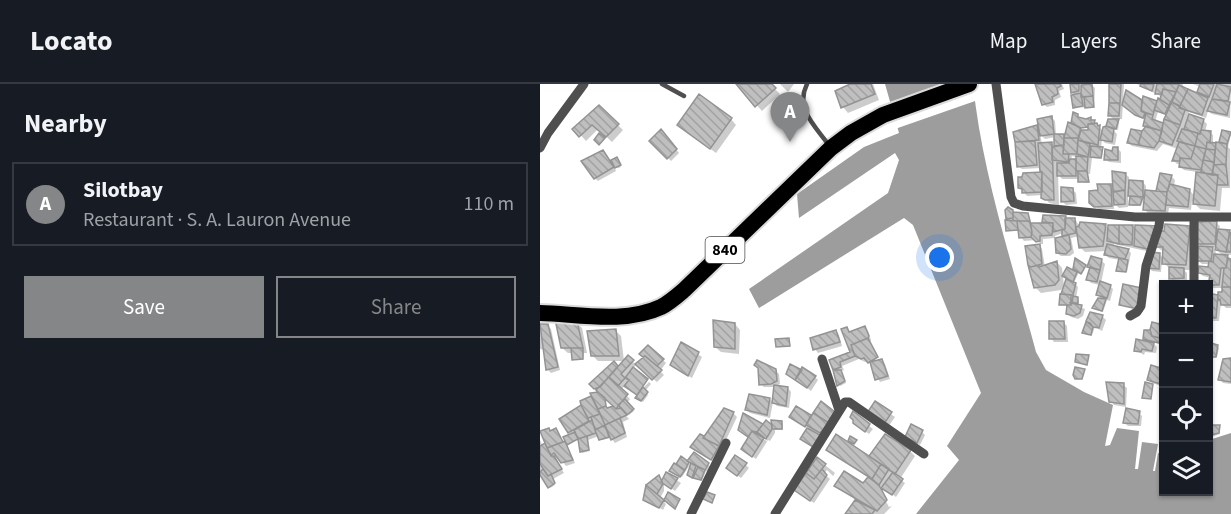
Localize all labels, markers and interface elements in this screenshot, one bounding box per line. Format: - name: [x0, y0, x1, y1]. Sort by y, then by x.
- text: Locato: [30, 21, 112, 61]
- text: Map: [990, 26, 1027, 56]
- text: Layers: [1060, 26, 1117, 56]
- text: Share: [1150, 26, 1201, 56]
- pin: A: [770, 92, 810, 142]
- text: Nearby: [24, 105, 107, 142]
- text: Silotbay: [83, 174, 163, 206]
- text: A: [40, 190, 51, 218]
- text: 110 m: [464, 190, 514, 218]
- text: Restaurant · S. A. Lauron Avenue: [83, 206, 351, 234]
- road number: 840: [706, 237, 744, 263]
- your location: [925, 243, 954, 272]
- button: Save: [24, 276, 264, 338]
- button: Share: [276, 276, 516, 338]
- map controls: [1159, 280, 1213, 496]
- button: +: [1159, 280, 1213, 334]
- button: −: [1159, 334, 1213, 388]
- button: locate: [1159, 388, 1213, 442]
- button: layers: [1159, 442, 1213, 496]

